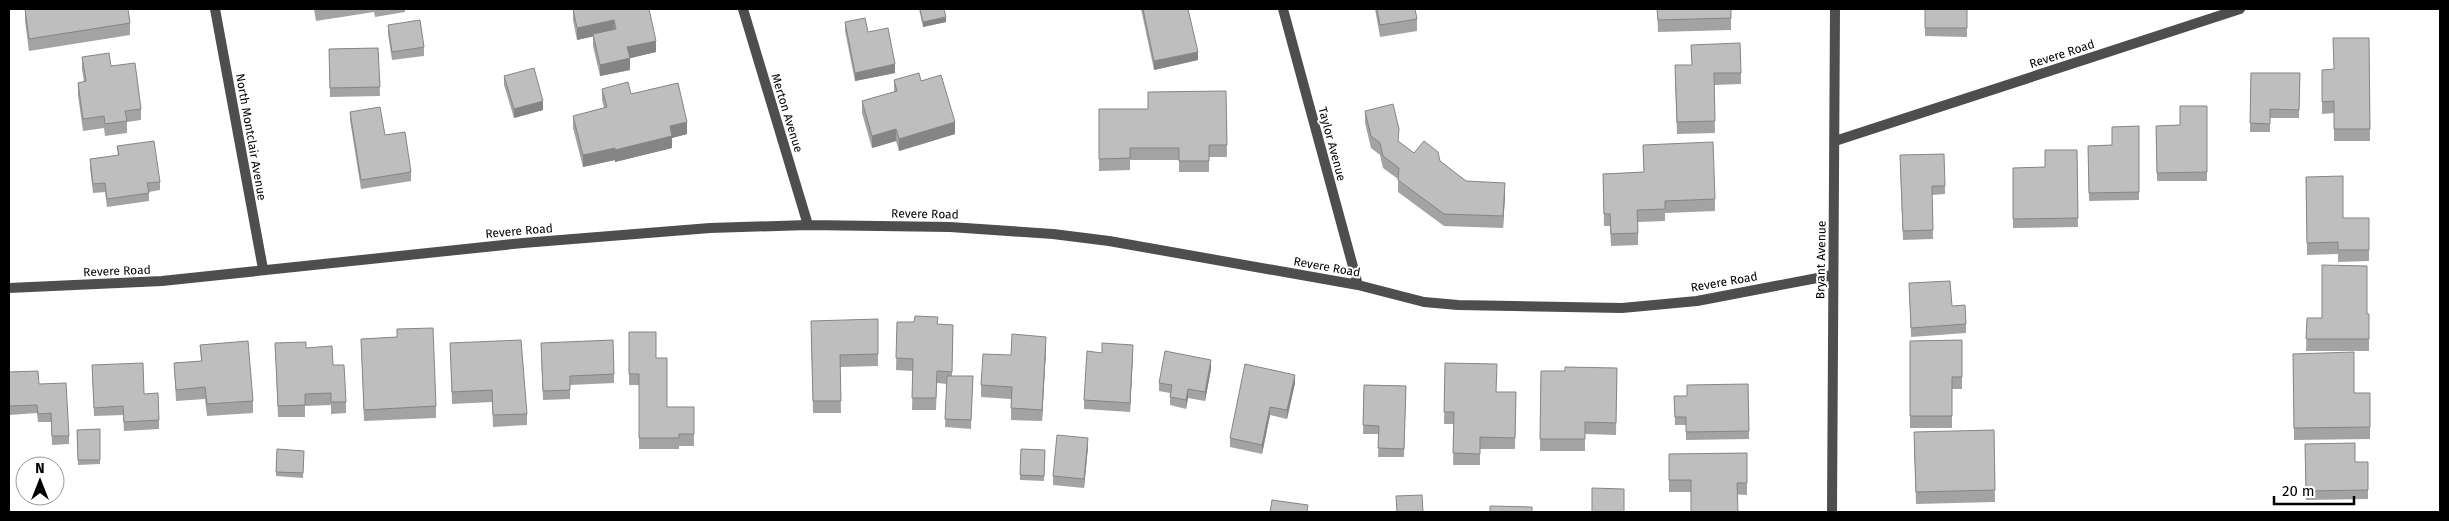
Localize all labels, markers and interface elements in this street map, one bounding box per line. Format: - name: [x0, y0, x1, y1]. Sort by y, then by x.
- street label: Revere Road: [2028, 37, 2096, 71]
- street label: North Montclair Avenue: [233, 72, 269, 202]
- street label: Merton Avenue: [768, 72, 806, 154]
- street label: Taylor Avenue: [1315, 105, 1349, 183]
- street label: Revere Road: [891, 206, 959, 222]
- street label: Revere Road: [485, 221, 553, 241]
- street label: Bryant Avenue: [1813, 221, 1829, 299]
- street label: Revere Road: [1292, 254, 1362, 280]
- street label: Revere Road: [83, 263, 151, 279]
- street label: Revere Road: [1689, 269, 1759, 295]
- north arrow: [15, 456, 65, 506]
- text: N: [35, 460, 45, 477]
- scale bar: [2274, 474, 2354, 506]
- text: 20 m: [2282, 482, 2315, 500]

